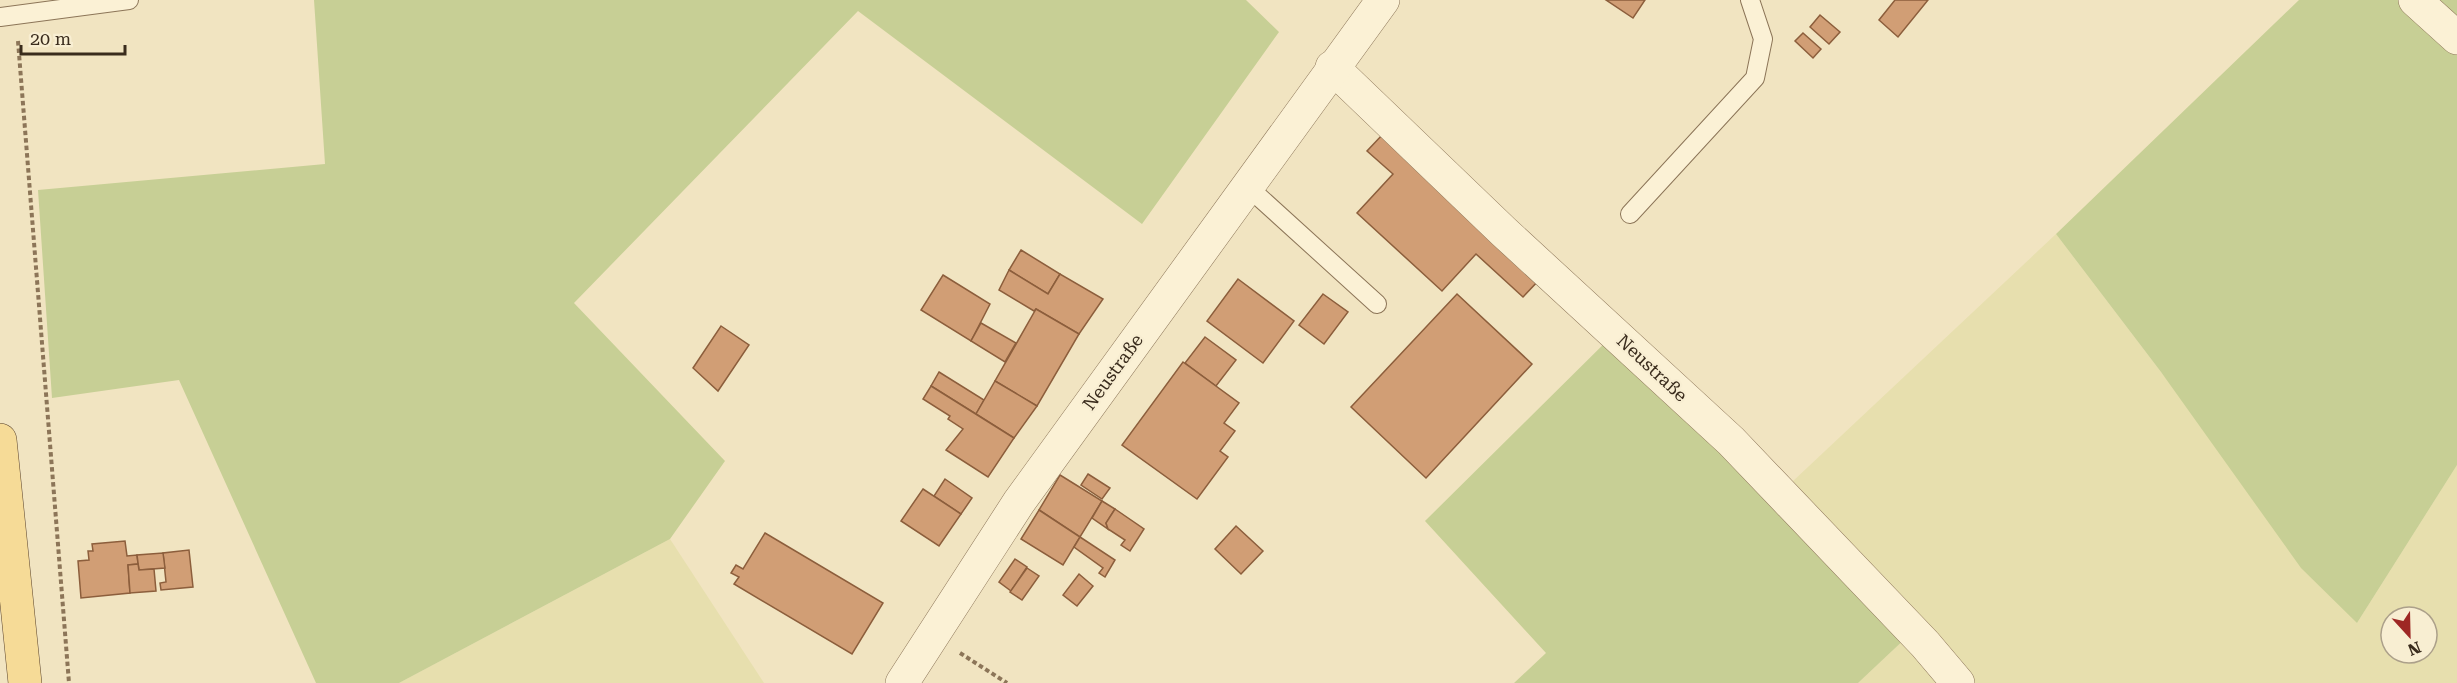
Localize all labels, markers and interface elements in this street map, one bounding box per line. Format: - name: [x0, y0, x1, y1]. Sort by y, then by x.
- scale bar: [21, 18, 124, 56]
- text: 20 m: [30, 28, 71, 49]
- street label: Neustraße: [1078, 330, 1147, 414]
- street label: Neustraße: [1613, 330, 1692, 406]
- north arrow: [2379, 605, 2439, 665]
- text: N: [2405, 637, 2424, 660]

